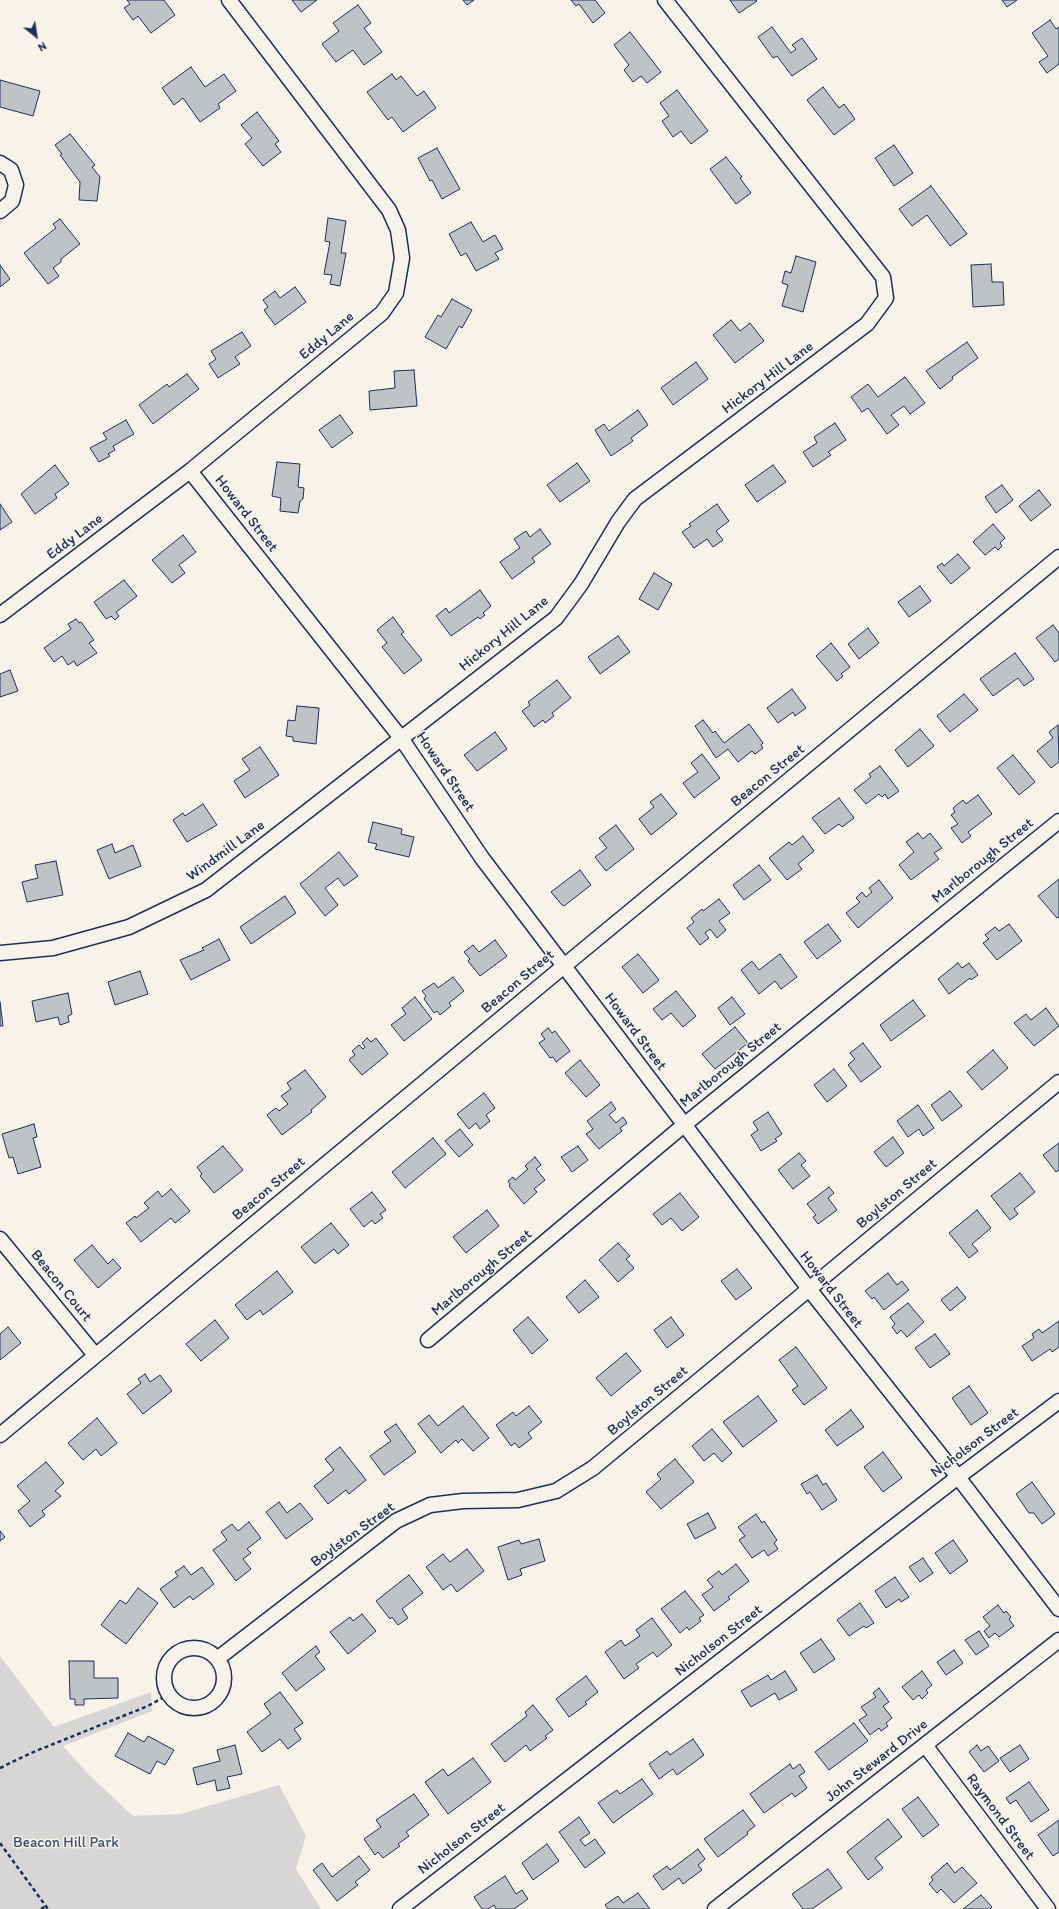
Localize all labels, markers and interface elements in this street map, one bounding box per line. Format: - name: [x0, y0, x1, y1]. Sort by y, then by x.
- north arrow: [16, 16, 56, 56]
- text: N: [36, 39, 49, 54]
- street label: Eddy Lane: [296, 308, 358, 364]
- street label: Hickory Hill Lane: [719, 338, 817, 418]
- street label: Howard Street: [210, 472, 282, 556]
- street label: Eddy Lane: [43, 510, 107, 564]
- street label: Hickory Hill Lane: [456, 592, 552, 676]
- street label: Howard Street: [412, 729, 478, 815]
- street label: Beacon Street: [727, 741, 809, 811]
- street label: Marlborough Street: [928, 814, 1038, 908]
- street label: Windmill Lane: [183, 817, 269, 885]
- street label: Beacon Street: [478, 946, 558, 1018]
- street label: Howard Street: [600, 990, 670, 1074]
- street label: Marlborough Street: [676, 1018, 786, 1112]
- street label: Beacon Street: [229, 1153, 309, 1225]
- street label: Boylston Street: [853, 1155, 941, 1233]
- street label: Marlborough Street: [428, 1226, 536, 1320]
- street label: Beacon Court: [27, 1246, 95, 1326]
- street label: Howard Street: [795, 1248, 867, 1332]
- street label: Boylston Street: [604, 1362, 692, 1440]
- street label: Nicholson Street: [927, 1404, 1023, 1482]
- street label: Boylston Street: [307, 1498, 399, 1572]
- street label: Nicholson Street: [672, 1601, 766, 1681]
- street label: John Steward Drive: [822, 1716, 932, 1806]
- street label: Raymond Street: [962, 1770, 1038, 1864]
- street label: Nicholson Street: [415, 1799, 509, 1879]
- park label: Beacon Hill Park: [13, 1834, 119, 1852]

